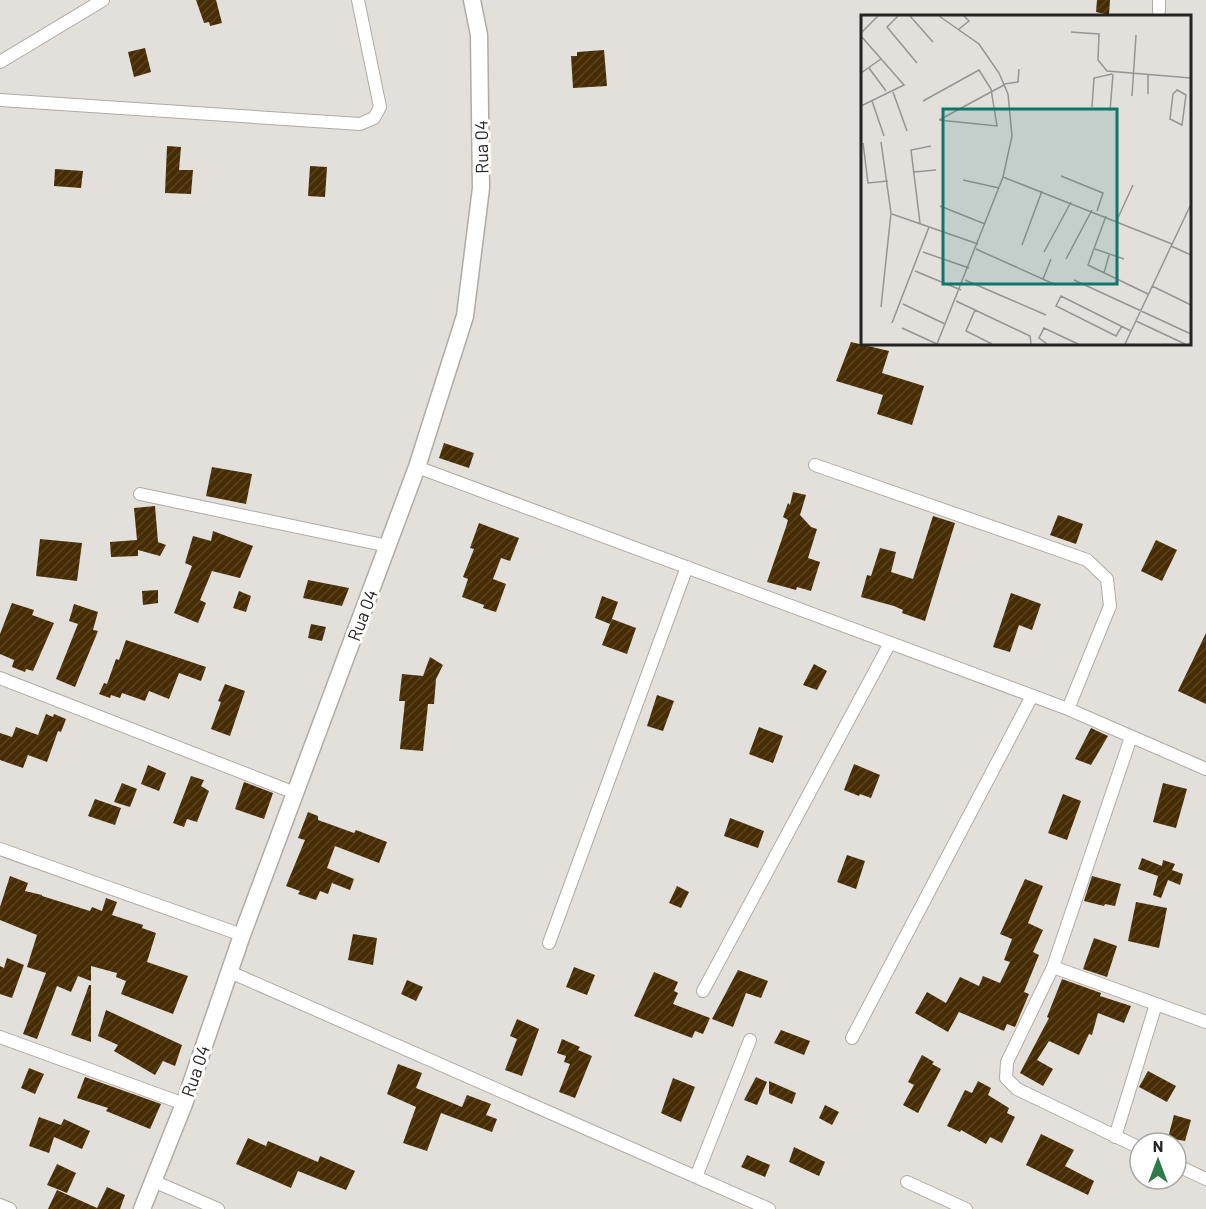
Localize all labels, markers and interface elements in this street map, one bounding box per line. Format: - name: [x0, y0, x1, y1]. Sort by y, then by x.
- inset map: [861, 15, 1191, 345]
- street label: Rua 04: [470, 120, 492, 174]
- street label: Rua 04: [342, 586, 382, 644]
- street label: Rua 04: [176, 1042, 214, 1100]
- north arrow: [1128, 1131, 1188, 1191]
- text: N: [1153, 1136, 1163, 1155]

